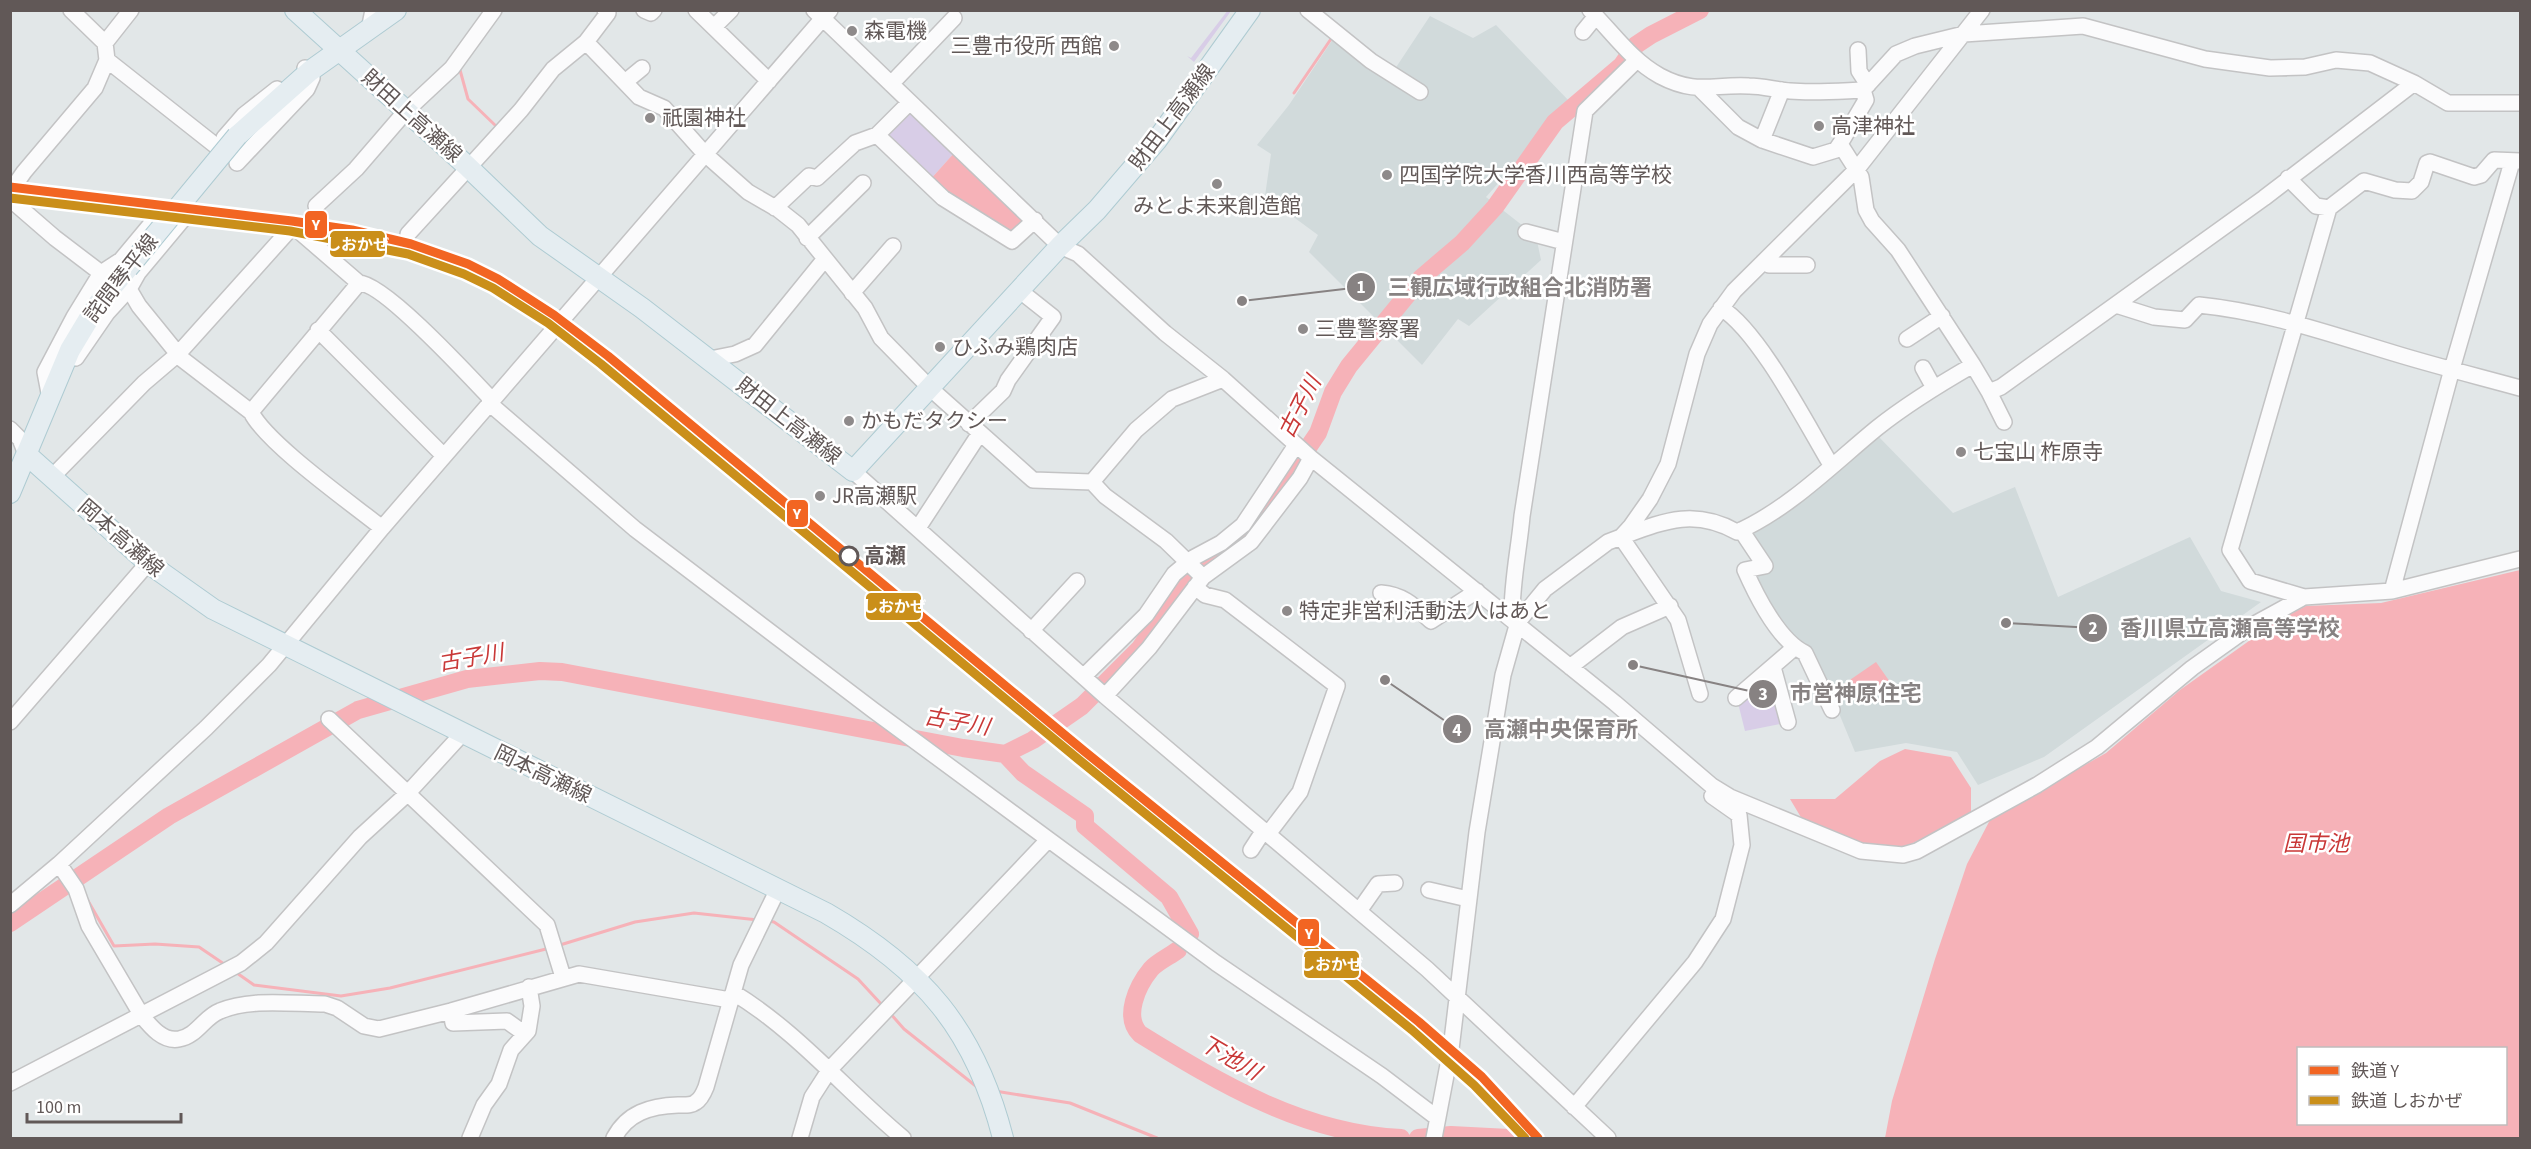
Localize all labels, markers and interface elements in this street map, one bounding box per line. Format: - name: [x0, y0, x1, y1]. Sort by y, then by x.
- place label: 森電機: [864, 16, 927, 46]
- marker: 森電機: [845, 24, 859, 38]
- place label: 三豊市役所 西館: [951, 31, 1102, 61]
- marker: 三豊市役所 西館: [1107, 39, 1121, 53]
- street label: 財田上高瀬線: [1122, 58, 1222, 176]
- street label: 財田上高瀬線: [355, 63, 469, 169]
- place label: 祇園神社: [662, 103, 746, 133]
- marker: 祇園神社: [643, 111, 657, 125]
- place label: 高津神社: [1831, 111, 1915, 141]
- marker: 高津神社: [1812, 119, 1826, 133]
- place label: 四国学院大学香川西高等学校: [1399, 160, 1672, 190]
- marker: 四国学院大学香川西高等学校: [1380, 168, 1394, 182]
- marker: みとよ未来創造館: [1210, 177, 1224, 191]
- place label: みとよ未来創造館: [1133, 191, 1301, 221]
- line badge: Y: [304, 210, 328, 239]
- text: Y: [311, 214, 321, 236]
- street label: 詫間琴平線: [77, 227, 165, 329]
- line badge: しおかぜ: [329, 230, 386, 258]
- text: しおかぜ: [325, 234, 389, 256]
- callout: 三観広域行政組合北消防署: [1346, 267, 1664, 307]
- text: 三観広域行政組合北消防署: [1388, 272, 1652, 304]
- text: 1: [1356, 275, 1366, 300]
- place label: 三豊警察署: [1315, 314, 1420, 344]
- marker: 三豊警察署: [1296, 322, 1310, 336]
- place label: ひふみ鶏肉店: [952, 332, 1078, 362]
- marker: ひふみ鶏肉店: [933, 340, 947, 354]
- water label: 古子川: [1271, 369, 1330, 444]
- street label: 財田上高瀬線: [730, 370, 848, 472]
- place label: かもだタクシー: [861, 406, 1008, 436]
- marker: かもだタクシー: [842, 414, 856, 428]
- place label: 七宝山 柞原寺: [1973, 437, 2103, 467]
- marker: 七宝山 柞原寺: [1954, 445, 1968, 459]
- place label: JR高瀬駅: [832, 481, 917, 511]
- marker: JR高瀬駅: [813, 489, 827, 503]
- street label: 岡本高瀬線: [72, 492, 170, 584]
- line badge: Y: [786, 499, 809, 528]
- text: Y: [792, 503, 802, 525]
- place label: 高瀬: [864, 541, 906, 571]
- marker: 高瀬: [839, 546, 859, 566]
- line badge: しおかぜ: [865, 592, 922, 621]
- text: しおかぜ: [862, 596, 926, 618]
- place label: 特定非営利活動法人はあと: [1299, 596, 1551, 626]
- marker: 特定非営利活動法人はあと: [1280, 604, 1294, 618]
- callout: 香川県立高瀬高等学校: [2078, 608, 2352, 648]
- text: 香川県立高瀬高等学校: [2120, 613, 2340, 645]
- text: 2: [2088, 616, 2098, 641]
- water label: 古子川: [436, 636, 508, 679]
- callout: 市営神原住宅: [1748, 674, 1934, 714]
- text: 市営神原住宅: [1790, 678, 1922, 710]
- text: 3: [1758, 682, 1768, 707]
- water label: 古子川: [922, 701, 994, 744]
- callout: 高瀬中央保育所: [1442, 709, 1650, 749]
- text: 高瀬中央保育所: [1484, 714, 1638, 746]
- text: 4: [1452, 718, 1462, 743]
- street label: 岡本高瀬線: [489, 738, 597, 810]
- water label: 国市池: [2283, 828, 2351, 860]
- line badge: Y: [1297, 918, 1320, 947]
- text: Y: [1304, 923, 1314, 945]
- line badge: しおかぜ: [1303, 950, 1360, 979]
- text: しおかぜ: [1299, 954, 1363, 976]
- water label: 下池川: [1193, 1028, 1268, 1089]
- legend: [2297, 1047, 2507, 1125]
- text: 鉄道 Y: [2351, 1059, 2400, 1084]
- scale bar: [27, 1086, 182, 1124]
- text: 鉄道 しおかぜ: [2351, 1089, 2463, 1114]
- text: 100 m: [36, 1095, 81, 1120]

